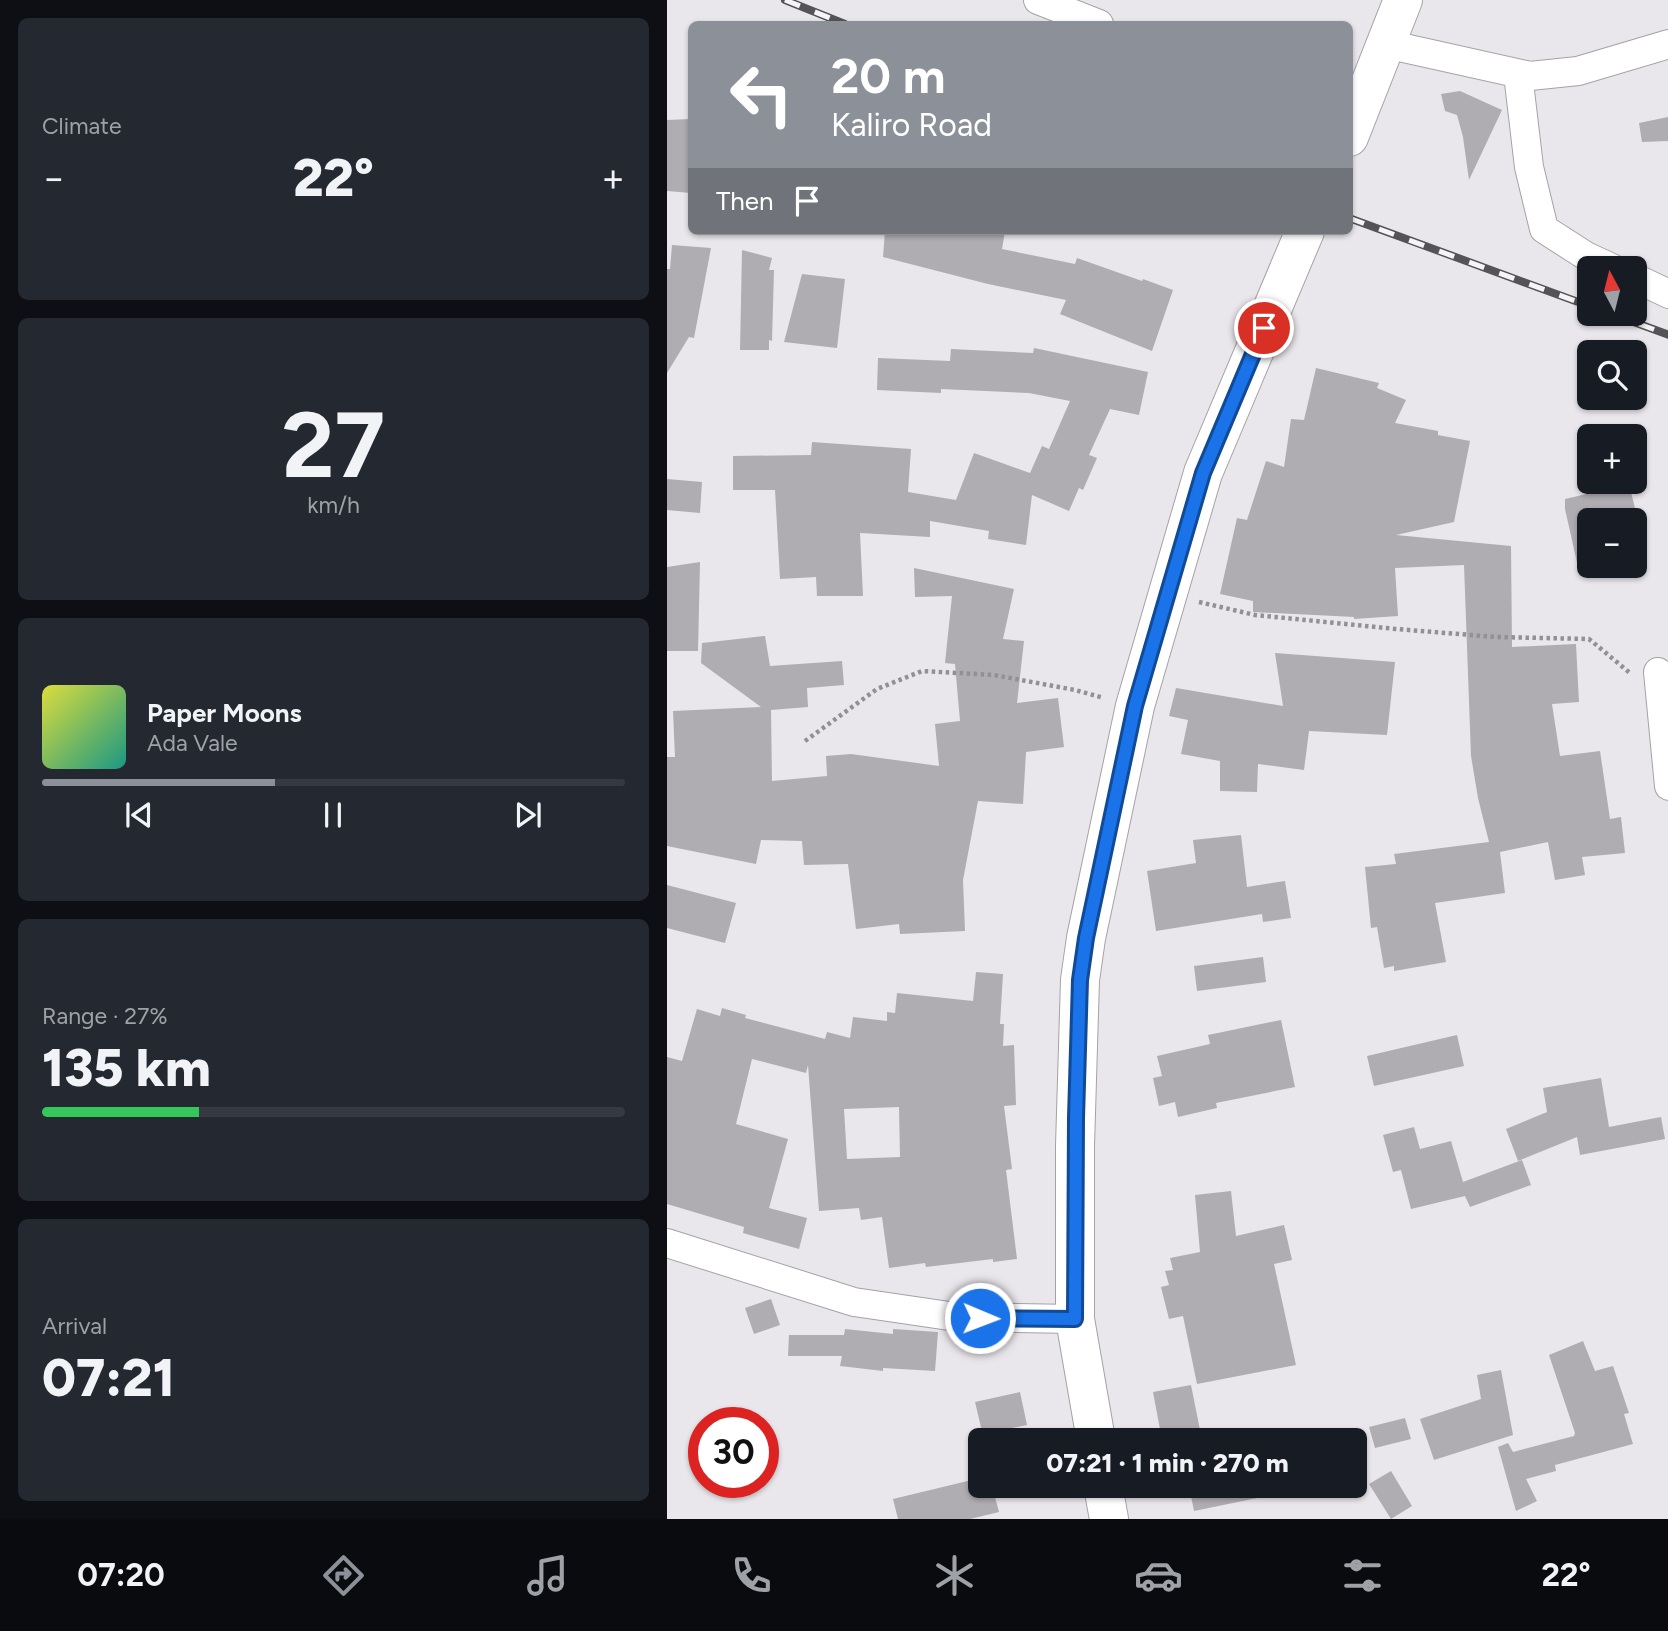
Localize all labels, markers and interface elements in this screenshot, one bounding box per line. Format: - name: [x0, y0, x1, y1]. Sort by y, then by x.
- text: 20 m: [831, 46, 946, 105]
- icon: left: [716, 49, 807, 140]
- text: Kaliro Road: [831, 106, 992, 144]
- text: Climate: [42, 112, 121, 140]
- text: 22°: [293, 147, 374, 209]
- text: −: [42, 155, 66, 201]
- text: +: [601, 155, 625, 201]
- icon: arrive: [788, 182, 826, 220]
- text: Then: [716, 185, 774, 217]
- north arrow: [1577, 256, 1647, 326]
- map controls: [1577, 256, 1647, 578]
- pin: [1234, 298, 1294, 358]
- icon: arrive: [1245, 309, 1283, 347]
- button: search: [1577, 340, 1647, 410]
- text: 27: [282, 391, 385, 500]
- button: +: [1577, 424, 1647, 494]
- text: km/h: [307, 491, 360, 519]
- button: −: [1577, 508, 1647, 578]
- text: Paper Moons: [147, 697, 302, 729]
- text: Ada Vale: [147, 729, 238, 757]
- icon: previous: [120, 796, 158, 834]
- icon: pause: [314, 796, 352, 834]
- icon: next: [509, 796, 547, 834]
- text: Range · 27%: [42, 1002, 168, 1030]
- text: 135 km: [42, 1037, 211, 1099]
- position arrow: [943, 1281, 1017, 1355]
- text: Arrival: [42, 1312, 107, 1340]
- text: 07:21: [42, 1347, 175, 1409]
- speed limit sign: 30: [688, 1407, 779, 1498]
- text: 07:21 · 1 min · 270 m: [1046, 1447, 1289, 1479]
- icon: directions: [319, 1551, 368, 1600]
- icon: music: [523, 1551, 572, 1600]
- icon: phone: [727, 1551, 776, 1600]
- icon: climate: [930, 1551, 979, 1600]
- icon: car: [1134, 1551, 1183, 1600]
- icon: filters: [1338, 1551, 1387, 1600]
- text: 07:20: [77, 1556, 165, 1594]
- text: 22°: [1541, 1556, 1591, 1594]

